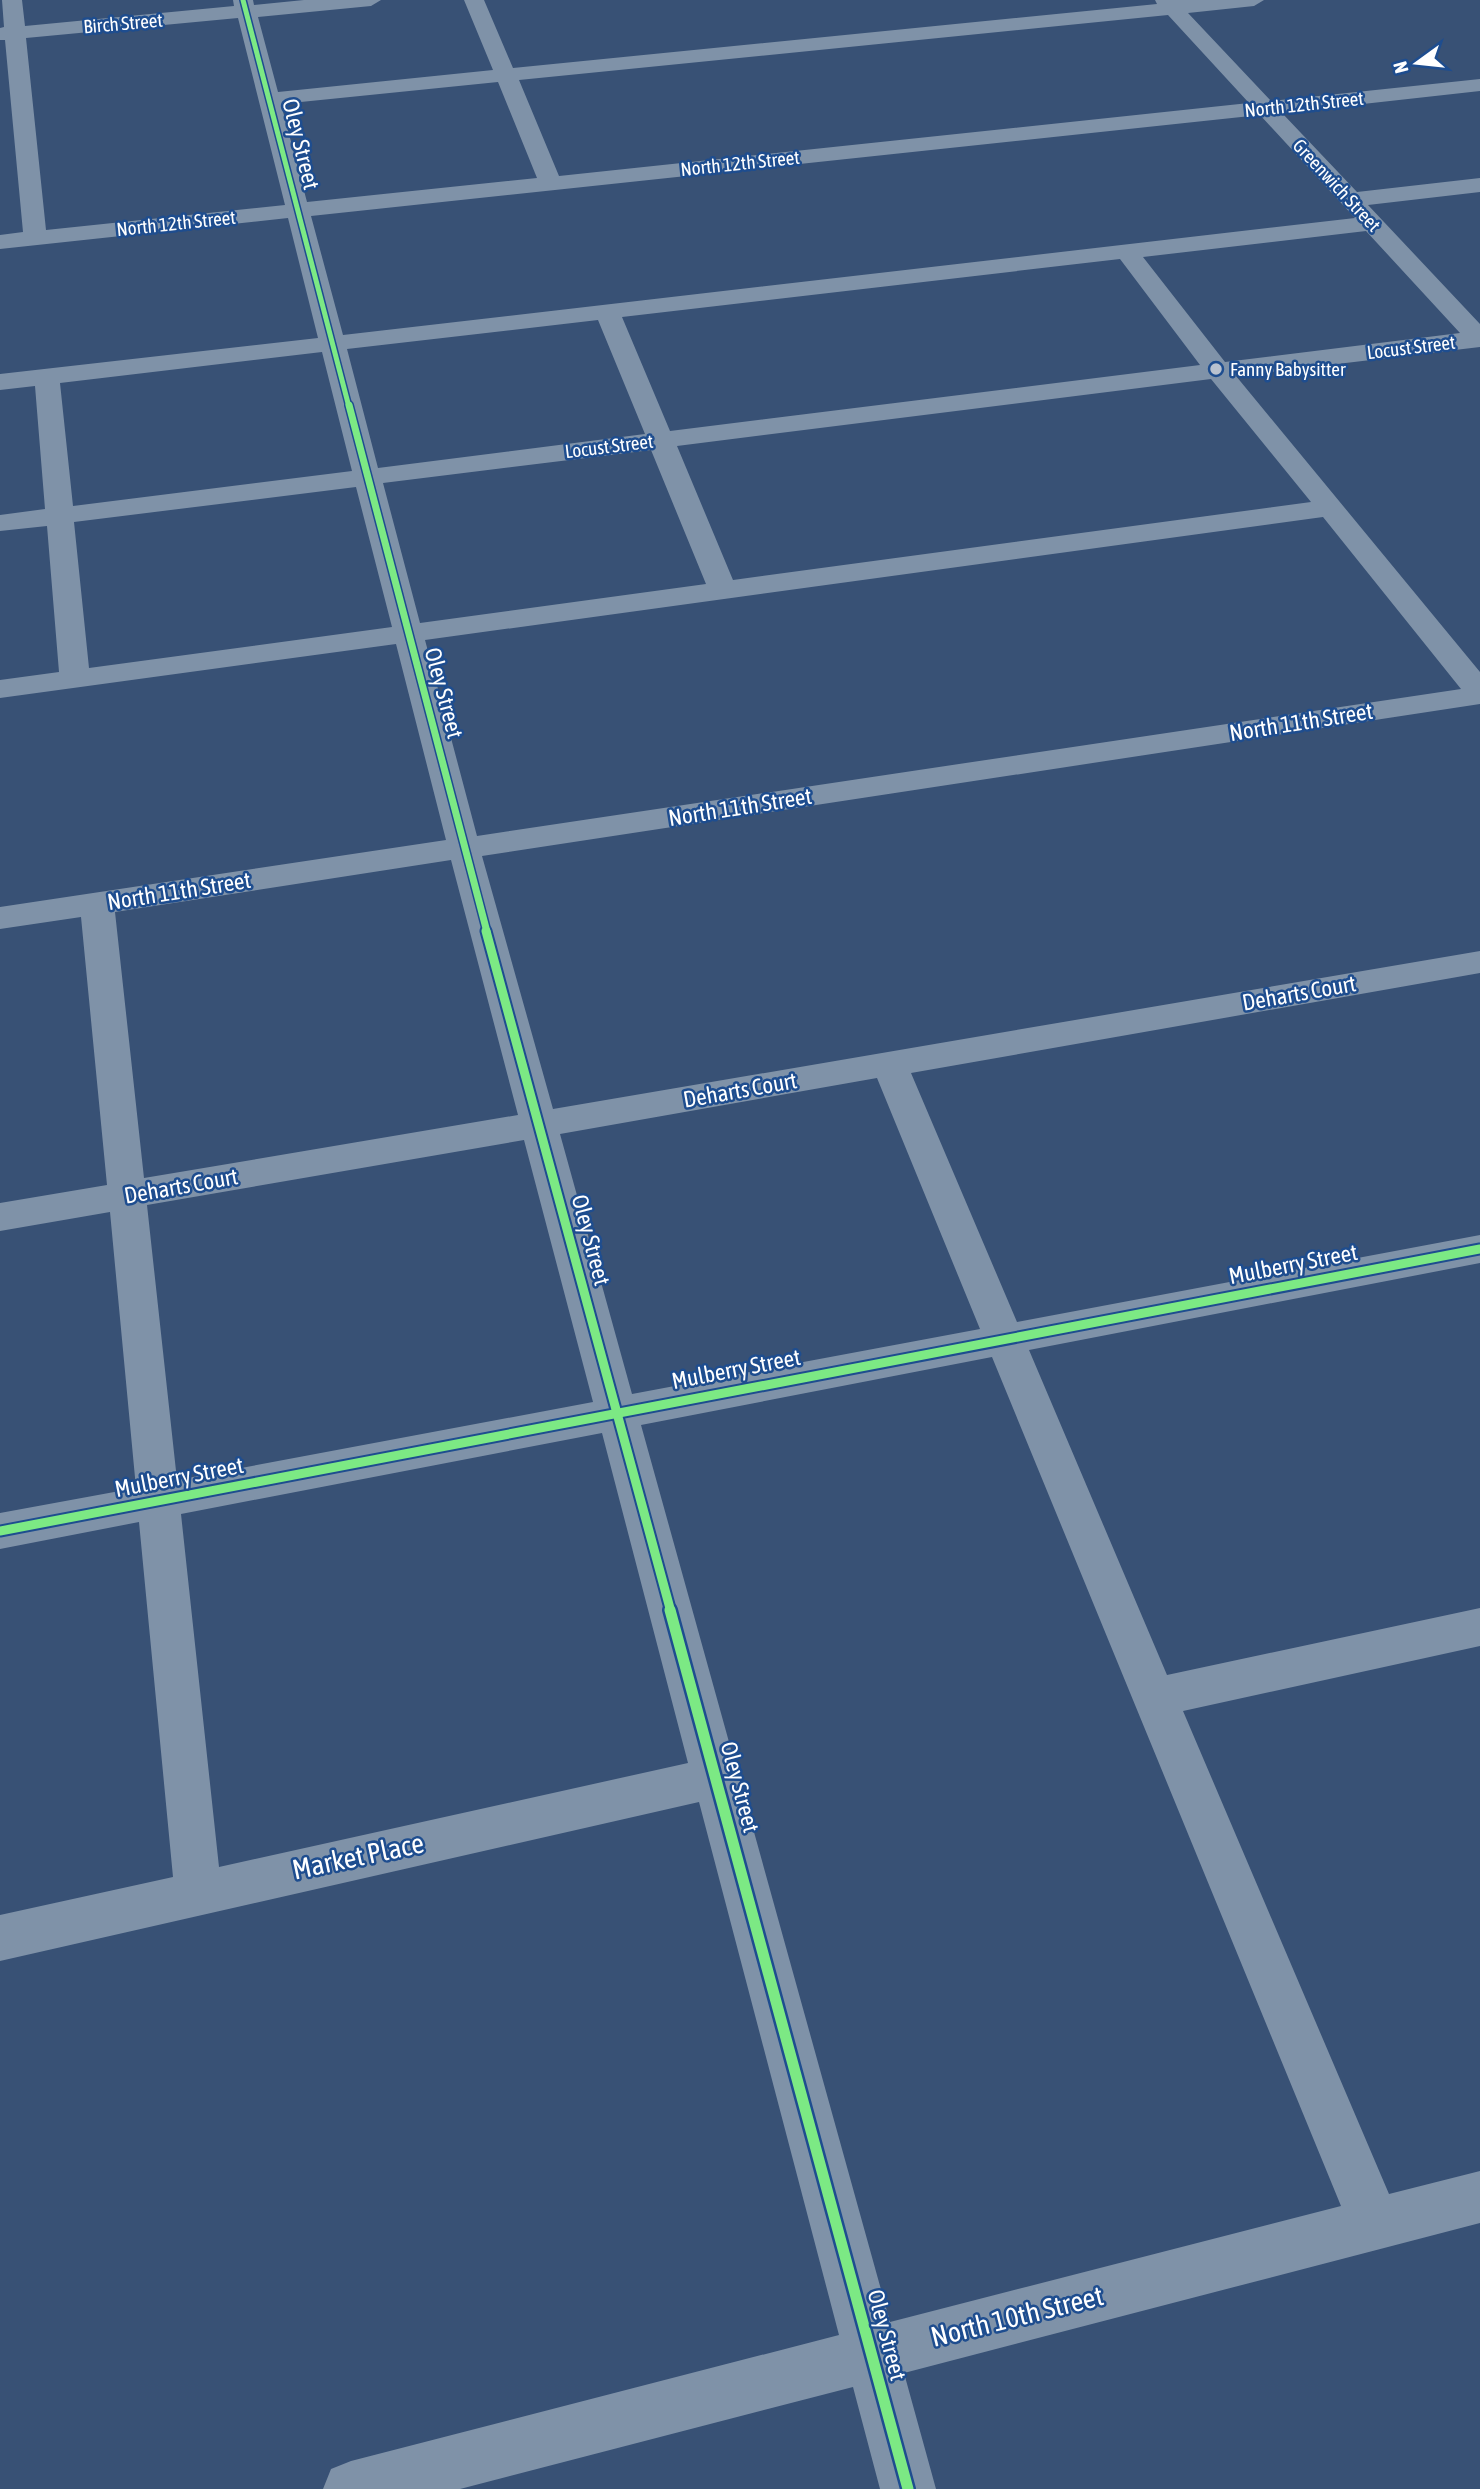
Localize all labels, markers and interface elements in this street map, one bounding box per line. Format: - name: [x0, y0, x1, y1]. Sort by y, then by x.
- street label: Birch Street: [82, 9, 164, 37]
- north arrow: [1382, 28, 1452, 98]
- text: N: [1389, 59, 1413, 76]
- street label: North 12th Street: [1243, 87, 1365, 121]
- street label: Oley Street: [277, 96, 325, 192]
- street label: Greenwich Street: [1289, 134, 1385, 236]
- street label: North 12th Street: [679, 146, 801, 180]
- street label: North 12th Street: [115, 206, 237, 240]
- street label: Locust Street: [1366, 331, 1456, 363]
- place label: Fanny Babysitter: [1230, 358, 1346, 380]
- marker: Fanny Babysitter: [1208, 361, 1224, 377]
- street label: Locust Street: [564, 430, 654, 462]
- street label: Oley Street: [419, 645, 469, 741]
- street label: North 11th Street: [1227, 698, 1375, 746]
- street label: North 11th Street: [666, 783, 814, 831]
- street label: North 11th Street: [105, 867, 253, 915]
- street label: Deharts Court: [1240, 970, 1358, 1016]
- street label: Deharts Court: [681, 1067, 799, 1113]
- street label: Deharts Court: [122, 1163, 240, 1209]
- street label: Oley Street: [566, 1192, 616, 1288]
- street label: Mulberry Street: [1226, 1239, 1360, 1289]
- street label: Mulberry Street: [669, 1344, 803, 1394]
- street label: Mulberry Street: [112, 1452, 246, 1502]
- street label: Oley Street: [715, 1739, 765, 1835]
- street label: Market Place: [289, 1826, 427, 1886]
- street label: North 10th Street: [928, 2279, 1106, 2353]
- street label: Oley Street: [862, 2287, 912, 2383]

